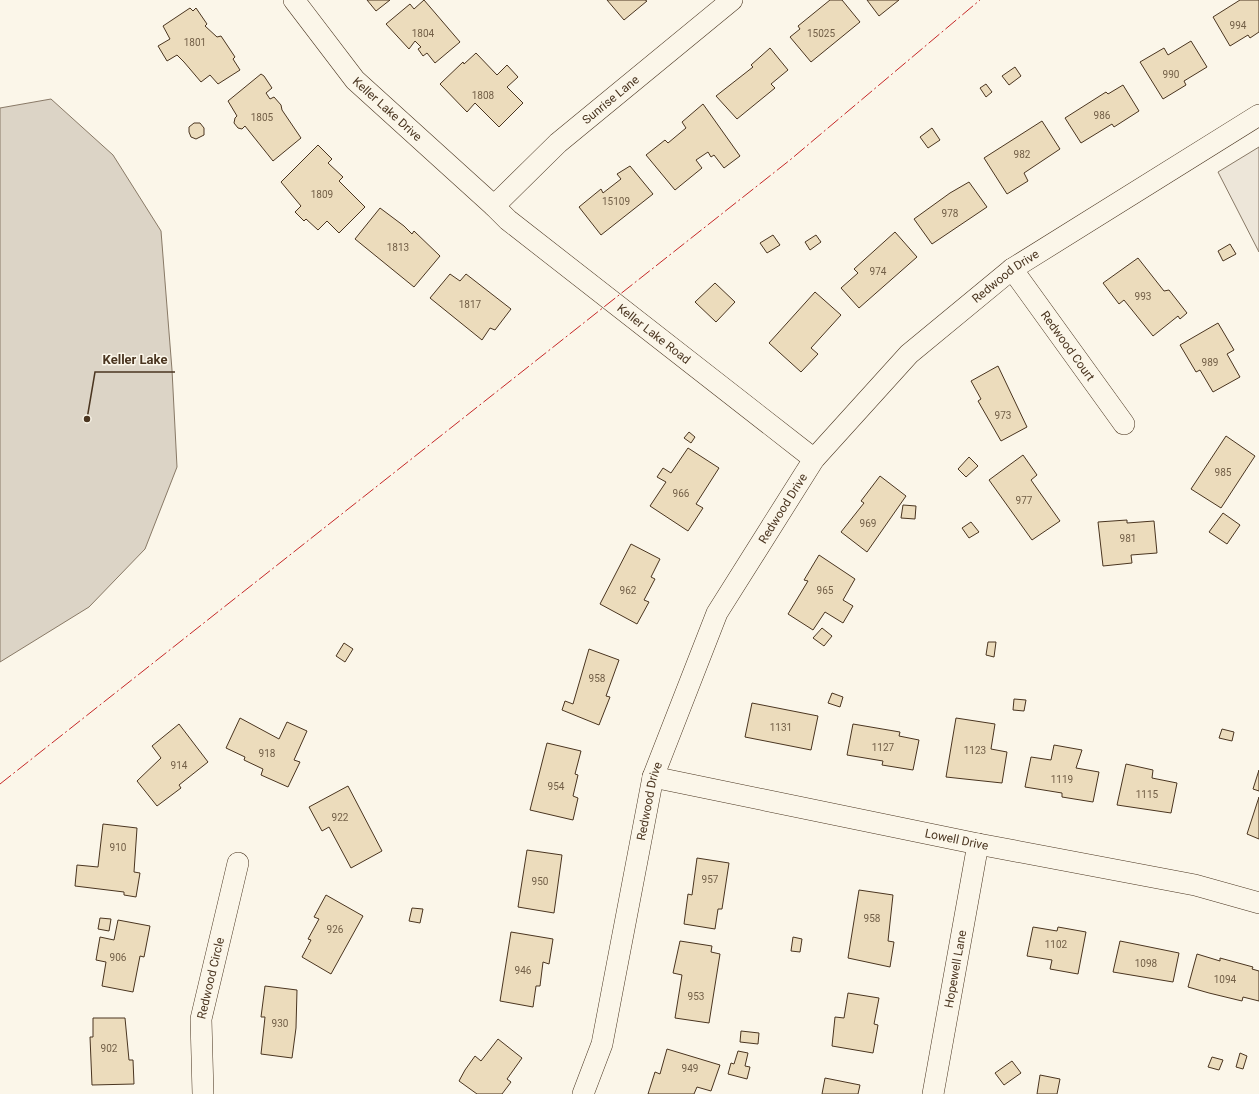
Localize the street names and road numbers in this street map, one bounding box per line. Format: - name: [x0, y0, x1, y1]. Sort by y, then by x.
- street label: Sunrise Lane: [580, 72, 642, 127]
- street label: Keller Lake Drive: [350, 74, 425, 144]
- street label: Redwood Drive: [969, 247, 1042, 306]
- street label: Keller Lake Road: [614, 301, 693, 367]
- street label: Redwood Court: [1038, 308, 1098, 384]
- street label: Redwood Drive: [756, 471, 810, 546]
- street label: Redwood Drive: [634, 760, 665, 842]
- street label: Lowell Drive: [924, 826, 990, 853]
- street label: Hopewell Lane: [942, 929, 969, 1009]
- street label: Redwood Circle: [194, 936, 227, 1020]

